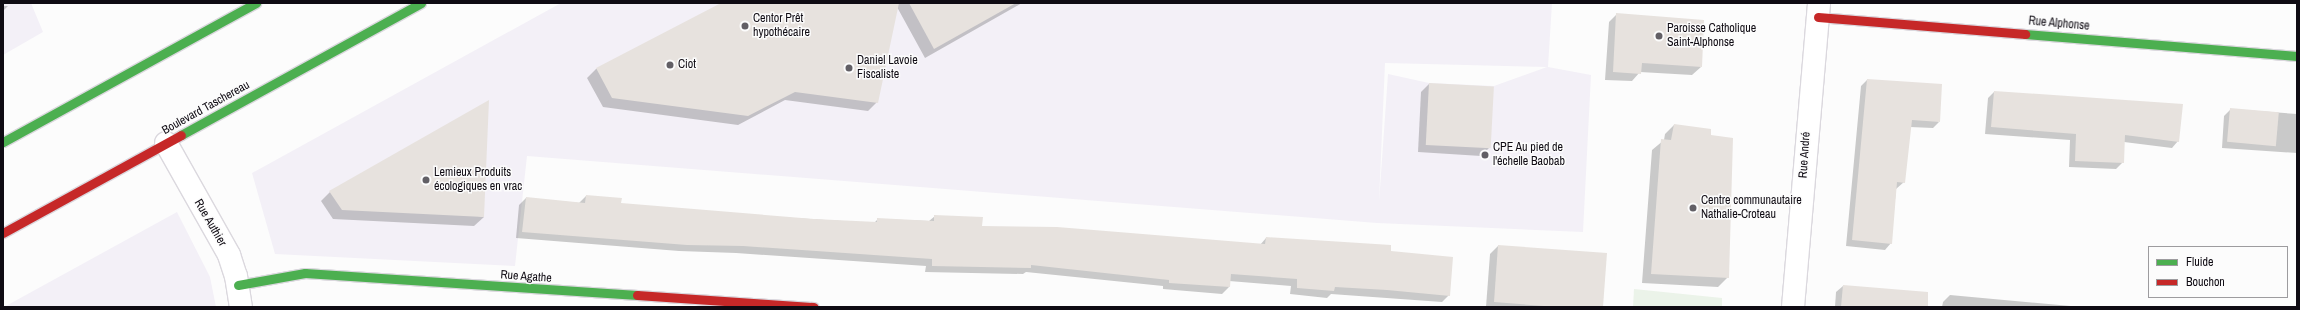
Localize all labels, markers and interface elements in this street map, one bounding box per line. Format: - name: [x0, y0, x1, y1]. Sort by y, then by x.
- place label: Centor Prêt hypothécaire: [753, 12, 810, 40]
- street label: Rue Alphonse: [2028, 14, 2090, 34]
- marker: Centor Prêt hypothécaire: [740, 21, 750, 31]
- place label: Paroisse Catholique Saint-Alphonse: [1667, 22, 1756, 50]
- marker: Paroisse Catholique Saint-Alphonse: [1654, 31, 1664, 41]
- place label: Daniel Lavoie Fiscaliste: [857, 54, 918, 82]
- place label: Ciot: [678, 58, 696, 72]
- marker: Ciot: [665, 60, 675, 70]
- marker: Daniel Lavoie Fiscaliste: [844, 63, 854, 73]
- street label: Boulevard Taschereau: [160, 78, 252, 138]
- street label: Rue André: [1796, 131, 1814, 179]
- place label: CPE Au pied de l'échelle Baobab: [1493, 141, 1565, 169]
- marker: CPE Au pied de l'échelle Baobab: [1480, 150, 1490, 160]
- place label: Lemieux Produits écologiques en vrac: [434, 166, 522, 194]
- marker: Lemieux Produits écologiques en vrac: [421, 175, 431, 185]
- place label: Centre communautaire Nathalie-Croteau: [1701, 194, 1802, 222]
- street label: Rue Authier: [191, 197, 229, 249]
- marker: Centre communautaire Nathalie-Croteau: [1688, 203, 1698, 213]
- legend: [2148, 246, 2288, 298]
- text: Fluide: [2186, 254, 2213, 270]
- street label: Rue Agathe: [500, 268, 552, 286]
- text: Bouchon: [2186, 274, 2225, 290]

